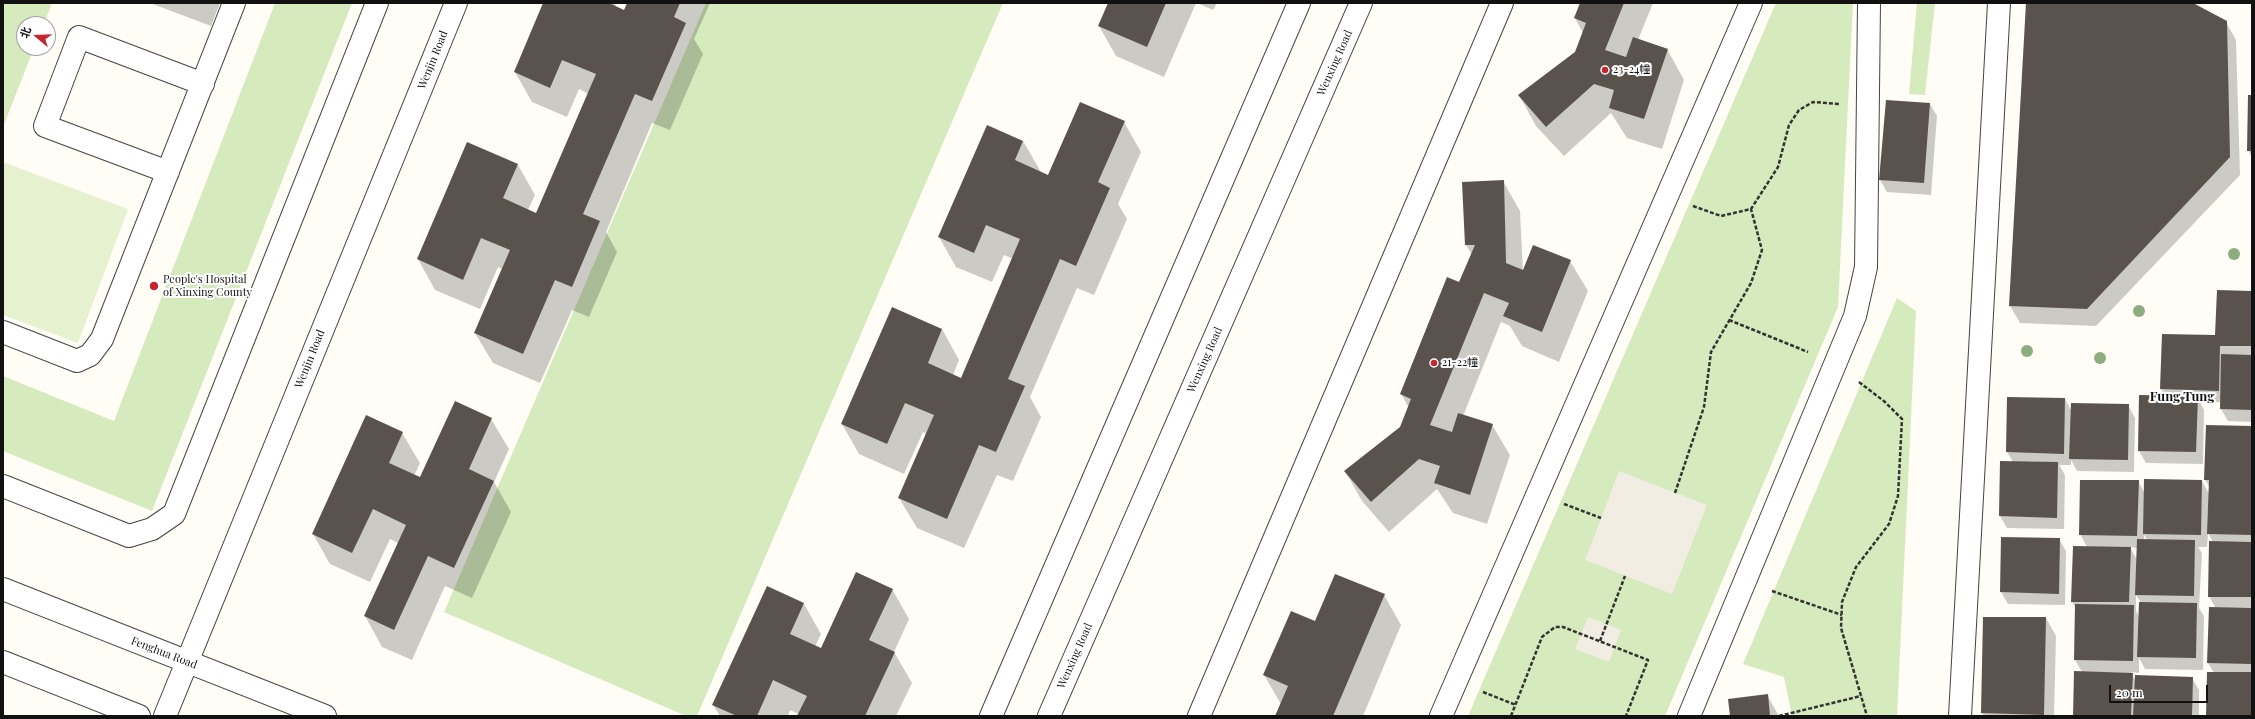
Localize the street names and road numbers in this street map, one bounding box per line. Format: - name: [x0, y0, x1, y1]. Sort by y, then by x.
- street label: Wenxing Road: [1315, 28, 1355, 98]
- street label: Wenjin Road: [415, 29, 451, 91]
- street label: Wenxing Road: [1185, 325, 1225, 395]
- street label: Wenjin Road: [292, 328, 328, 390]
- street label: Wenxing Road: [1055, 621, 1095, 691]
- street label: Fenghua Road: [129, 634, 199, 672]

